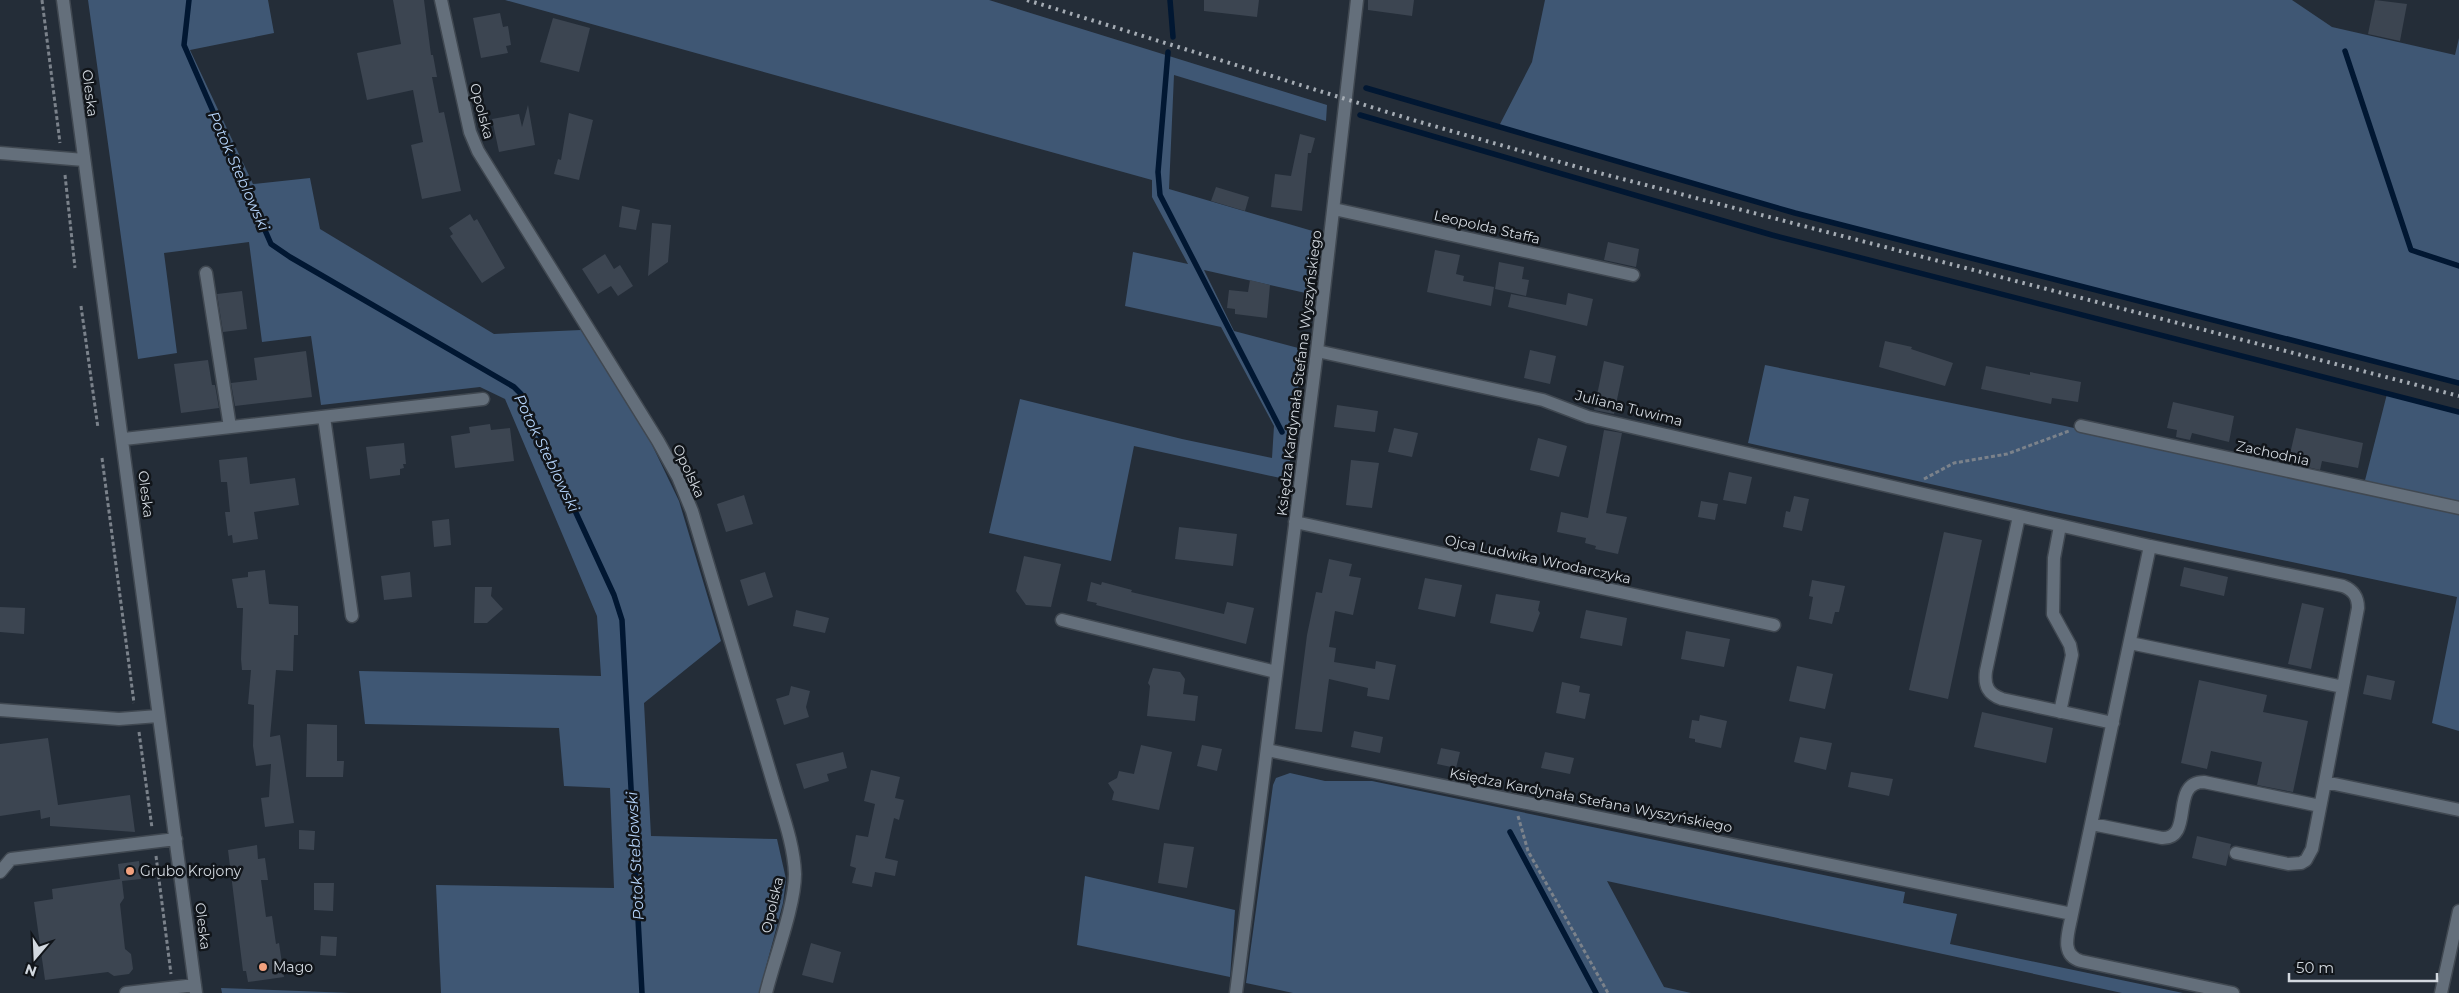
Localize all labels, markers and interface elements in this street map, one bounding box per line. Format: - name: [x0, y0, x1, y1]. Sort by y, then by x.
- street label: Oleska: [78, 68, 102, 118]
- street label: Opolska: [466, 81, 498, 141]
- water label: Potok Steblowski: [204, 108, 274, 235]
- street label: Leopolda Staffa: [1432, 206, 1542, 248]
- street label: Księdza Kardynała Stefana Wyszyńskiego: [1273, 229, 1325, 517]
- street label: Juliana Tuwima: [1572, 386, 1685, 430]
- water label: Potok Steblowski: [510, 391, 584, 516]
- street label: Zachodnia: [2235, 436, 2311, 470]
- street label: Opolska: [669, 441, 709, 501]
- street label: Oleska: [134, 469, 158, 519]
- street label: Ojca Ludwika Wrodarczyka: [1443, 530, 1633, 588]
- street label: Księdza Kardynała Stefana Wyszyńskiego: [1448, 764, 1734, 836]
- water label: Potok Steblowski: [622, 790, 648, 921]
- place label: Grubo Krojony: [140, 862, 242, 880]
- marker: Grubo Krojony: [124, 865, 136, 877]
- street label: Opolska: [757, 875, 787, 935]
- street label: Oleska: [191, 901, 215, 951]
- north arrow: [10, 933, 60, 983]
- scale bar: [2289, 950, 2436, 982]
- place label: Mago: [273, 958, 313, 976]
- text: 50 m: [2296, 958, 2334, 977]
- text: N: [22, 960, 39, 981]
- marker: Mago: [257, 961, 269, 973]

